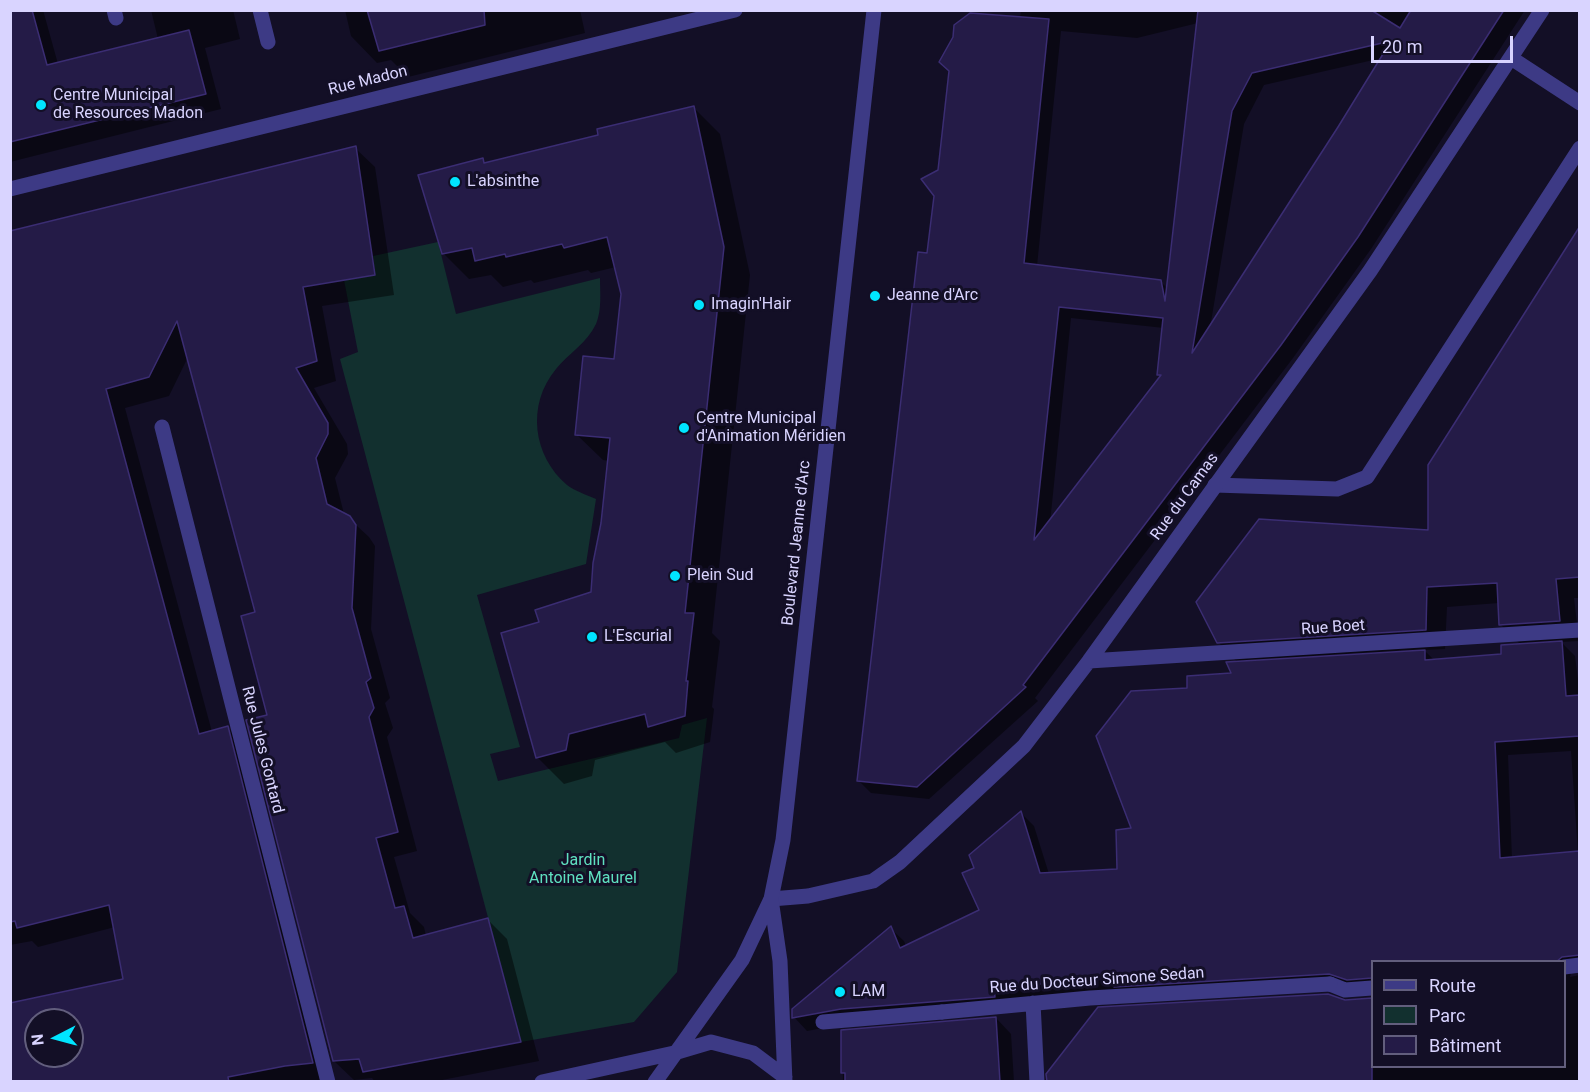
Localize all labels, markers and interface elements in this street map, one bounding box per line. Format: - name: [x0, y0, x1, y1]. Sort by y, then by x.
- scale bar: [1374, 24, 1516, 62]
- text: 20 m: [1382, 36, 1422, 57]
- street label: Rue Madon: [326, 62, 410, 100]
- place label: Centre Municipal de Resources Madon: [53, 86, 203, 124]
- marker: Centre Municipal de Resources Madon: [34, 98, 48, 112]
- place label: L'absinthe: [467, 172, 539, 192]
- marker: L'absinthe: [448, 175, 462, 189]
- place label: Jeanne d'Arc: [887, 286, 978, 306]
- marker: Jeanne d'Arc: [868, 289, 882, 303]
- place label: Imagin'Hair: [711, 295, 791, 315]
- marker: Imagin'Hair: [692, 298, 706, 312]
- place label: Centre Municipal d'Animation Méridien: [696, 409, 846, 447]
- marker: Centre Municipal d'Animation Méridien: [677, 421, 691, 435]
- street label: Rue du Camas: [1147, 450, 1223, 544]
- street label: Boulevard Jeanne d'Arc: [779, 460, 815, 626]
- place label: Plein Sud: [687, 566, 754, 586]
- marker: Plein Sud: [668, 569, 682, 583]
- street label: Rue Boet: [1300, 616, 1366, 640]
- place label: L'Escurial: [604, 627, 672, 647]
- marker: L'Escurial: [585, 630, 599, 644]
- street label: Rue Jules Gontard: [237, 684, 287, 816]
- park label: Jardin Antoine Maurel: [529, 851, 637, 889]
- legend: [1371, 960, 1566, 1068]
- street label: Rue du Docteur Simone Sedan: [989, 964, 1205, 998]
- text: Route: [1429, 975, 1476, 996]
- place label: LAM: [852, 982, 885, 1002]
- marker: LAM: [833, 985, 847, 999]
- text: Parc: [1429, 1005, 1465, 1026]
- north arrow: [24, 1008, 84, 1068]
- text: N: [28, 1033, 48, 1046]
- text: Bâtiment: [1429, 1035, 1501, 1056]

